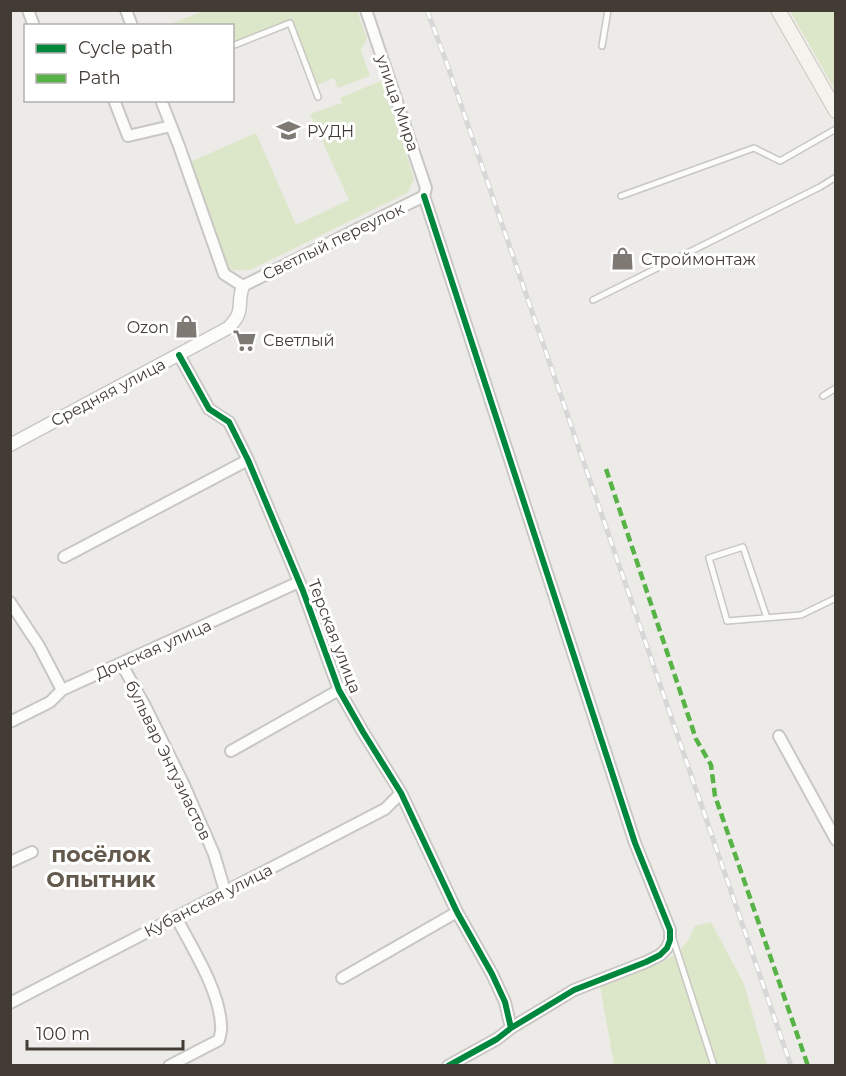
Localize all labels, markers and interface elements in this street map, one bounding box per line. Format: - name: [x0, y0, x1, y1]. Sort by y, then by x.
- legend: [24, 24, 234, 102]
- text: Cycle path: [78, 37, 173, 59]
- street label: улица Мира: [372, 51, 423, 154]
- text: Path: [78, 67, 121, 89]
- school or university icon: РУДН: [276, 118, 302, 144]
- place label: РУДН: [307, 122, 354, 141]
- street label: Светлый переулок: [259, 199, 408, 284]
- shop icon: Строймонтаж: [610, 246, 636, 272]
- place label: Строймонтаж: [641, 250, 756, 269]
- shop icon: Ozon: [174, 314, 200, 340]
- place label: Ozon: [127, 318, 169, 337]
- supermarket icon: Светлый: [232, 327, 258, 353]
- place label: Светлый: [263, 331, 334, 350]
- street label: Средняя улица: [48, 354, 169, 431]
- street label: Терская улица: [304, 576, 365, 696]
- street label: Донская улица: [92, 615, 214, 684]
- street label: бульвар Энтузиастов: [122, 677, 216, 843]
- district label: посёлок Опытник: [46, 841, 157, 893]
- street label: Кубанская улица: [141, 860, 276, 941]
- scale bar: [27, 1013, 183, 1051]
- text: 100 m: [36, 1023, 90, 1045]

